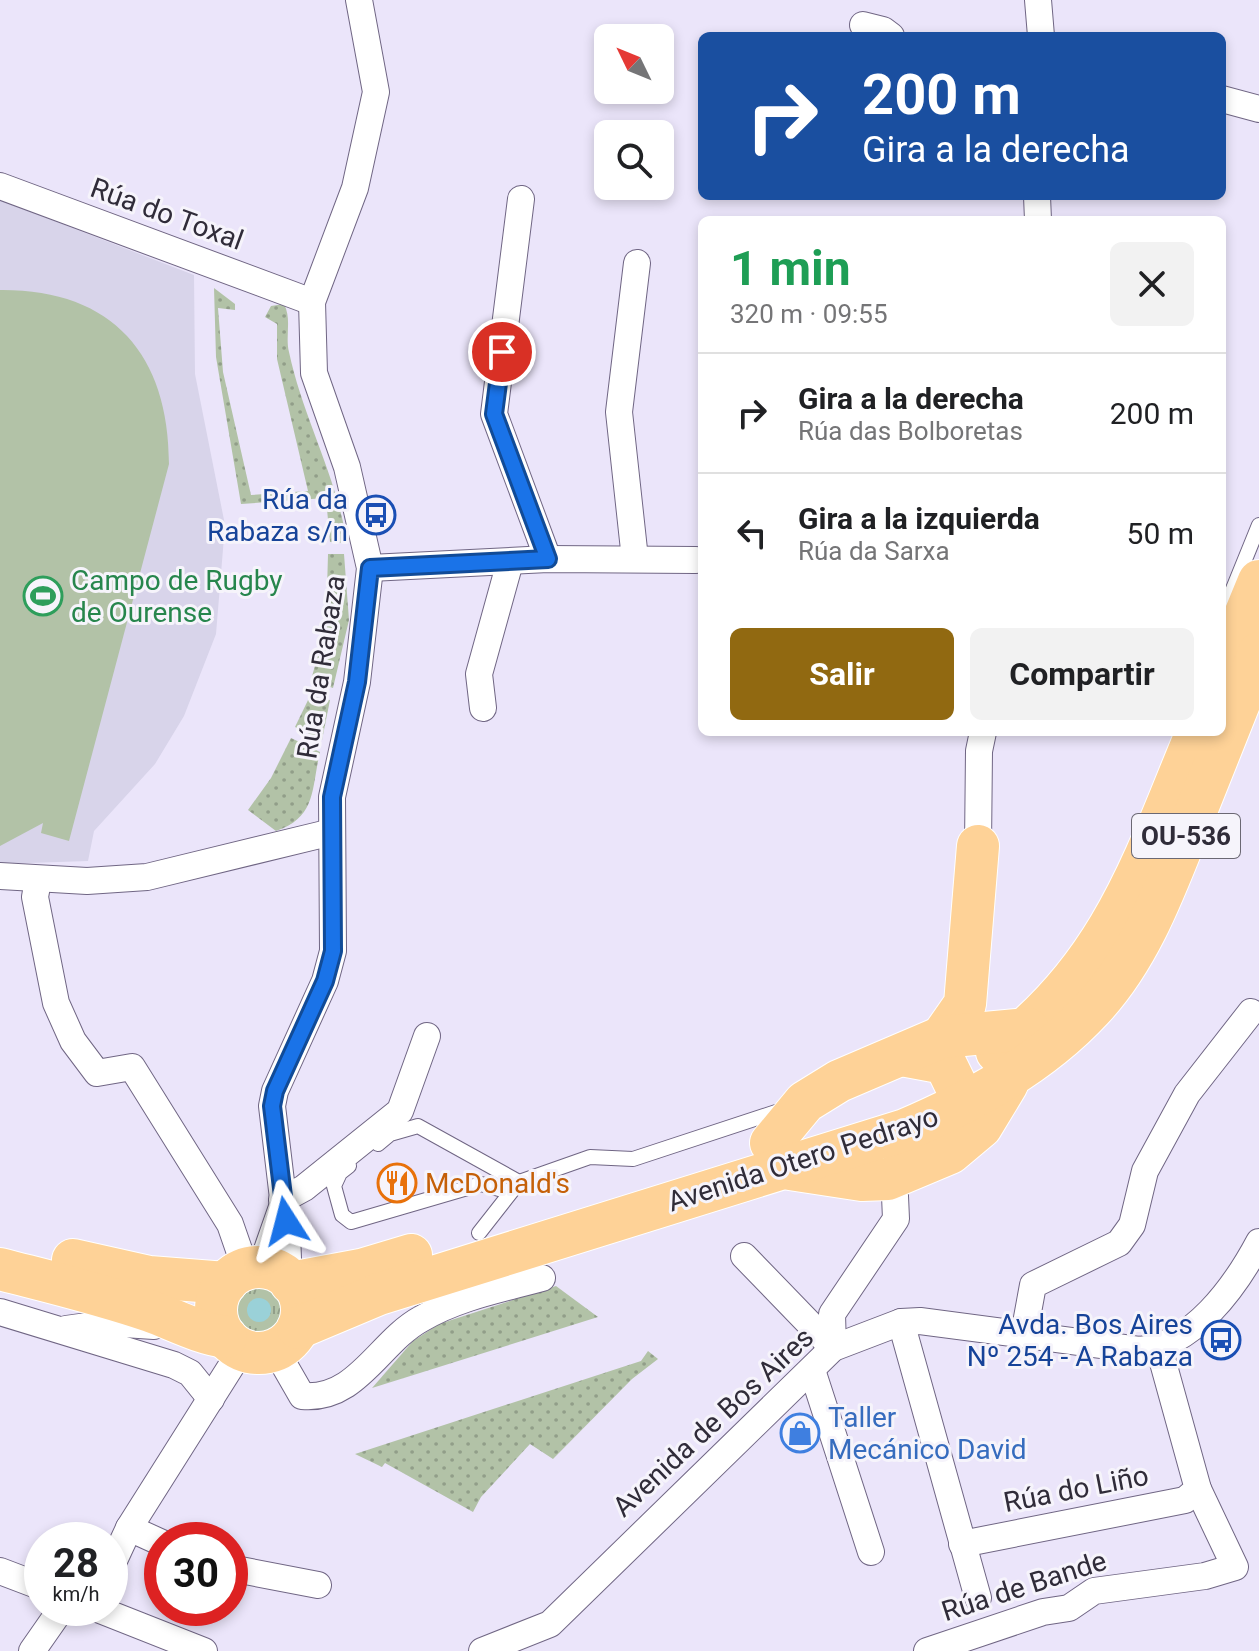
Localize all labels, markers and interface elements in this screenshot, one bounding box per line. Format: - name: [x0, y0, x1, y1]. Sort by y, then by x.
- north arrow: [594, 24, 674, 104]
- map controls: [594, 24, 674, 200]
- text: 200 m: [862, 62, 1021, 128]
- icon: right: [730, 64, 834, 168]
- button: search: [594, 120, 674, 200]
- text: Gira a la derecha: [862, 129, 1130, 171]
- street label: Rúa do Toxal: [86, 171, 248, 257]
- text: 1 min: [730, 240, 851, 297]
- button: close: [1110, 242, 1194, 326]
- text: 320 m · 09:55: [730, 299, 888, 329]
- pin: [468, 318, 536, 386]
- icon: arrive: [480, 330, 524, 374]
- text: Gira a la derecha: [798, 381, 1024, 416]
- icon: right: [730, 391, 774, 435]
- text: 200 m: [1110, 396, 1194, 431]
- text: Rúa das Bolboretas: [798, 416, 1023, 446]
- place label: Rúa da Rabaza s/n: [207, 483, 348, 548]
- bus stop icon: Rúa da Rabaza s/n: [355, 494, 397, 536]
- text: Gira a la izquierda: [798, 501, 1040, 536]
- icon: left: [730, 511, 774, 555]
- text: 50 m: [1127, 516, 1194, 551]
- text: Rúa da Sarxa: [798, 536, 950, 566]
- place label: Campo de Rugby de Ourense: [71, 564, 282, 629]
- street label: Rúa da Rabaza: [290, 573, 352, 761]
- sports icon: Campo de Rugby de Ourense: [22, 575, 64, 617]
- button: Salir: [730, 628, 954, 720]
- button: Compartir: [970, 628, 1194, 720]
- road number: OU-536: [1132, 814, 1240, 858]
- street label: Avenida Otero Pedrayo: [664, 1100, 942, 1218]
- restaurant icon: McDonald's: [376, 1162, 418, 1204]
- place label: McDonald's: [425, 1167, 570, 1200]
- position arrow: [244, 1179, 328, 1263]
- place label: Avda. Bos Aires Nº 254 - A Rabaza: [967, 1308, 1193, 1373]
- bus stop icon: Avda. Bos Aires Nº 254 - A Rabaza: [1200, 1319, 1242, 1361]
- street label: Avenida de Bos Aires: [606, 1321, 820, 1523]
- place label: Taller Mecánico David: [828, 1401, 1027, 1466]
- shop icon: Taller Mecánico David: [779, 1412, 821, 1454]
- street label: Rúa do Liño: [1001, 1459, 1151, 1519]
- speed limit sign: 30: [144, 1522, 248, 1626]
- text: 28: [53, 1540, 99, 1587]
- street label: Rúa de Bande: [937, 1544, 1111, 1628]
- text: km/h: [53, 1582, 99, 1606]

